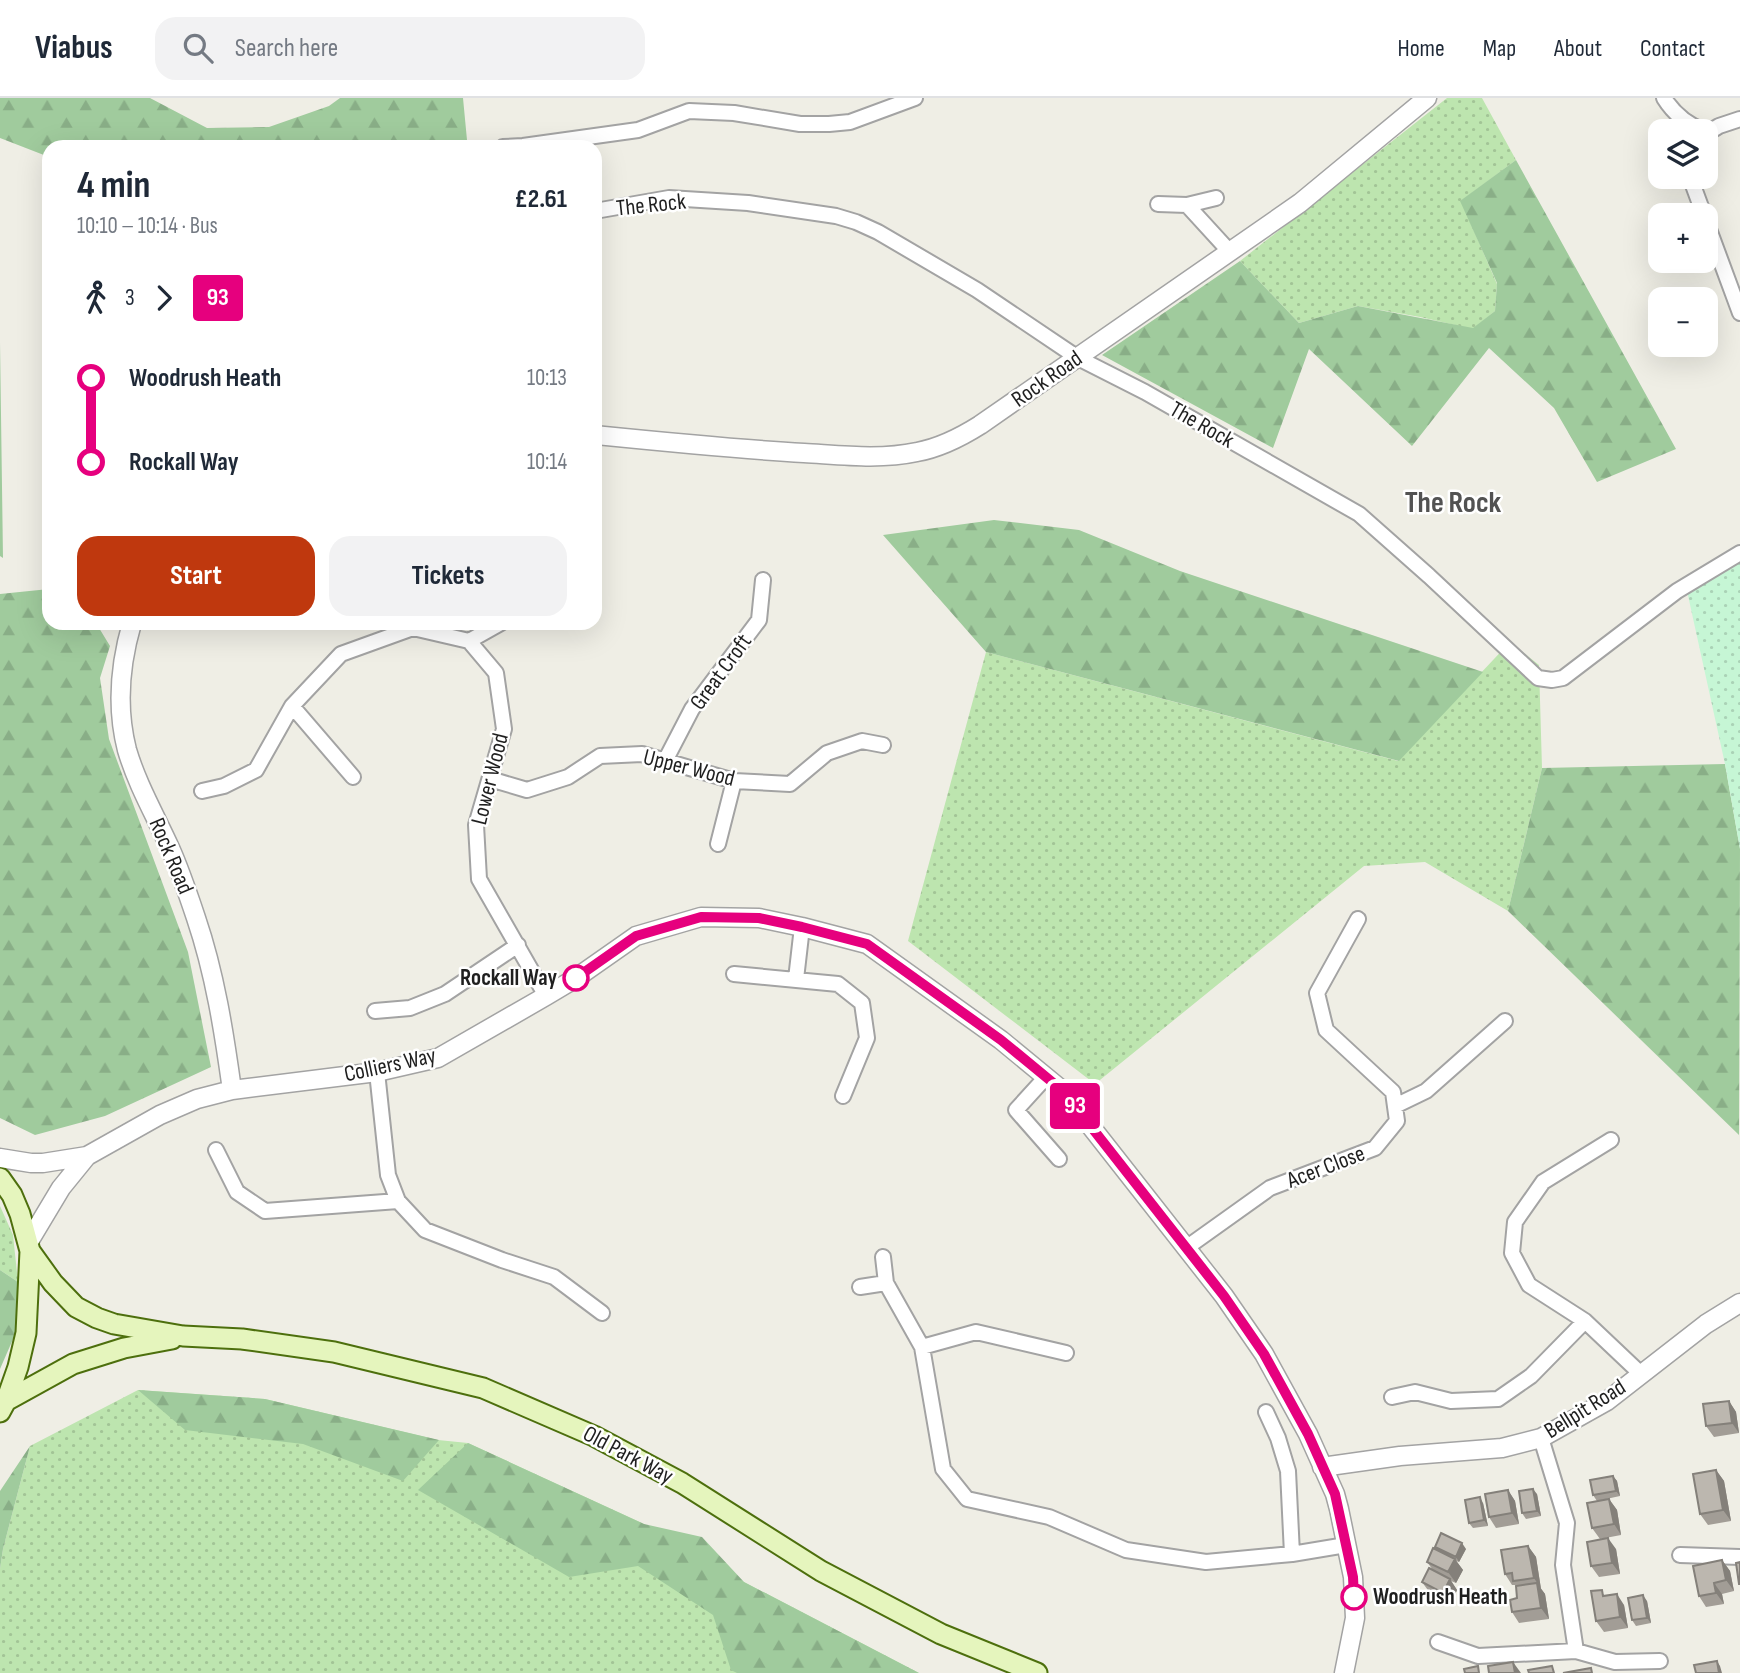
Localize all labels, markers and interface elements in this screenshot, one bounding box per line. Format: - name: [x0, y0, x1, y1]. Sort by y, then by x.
- search box: [155, 17, 645, 80]
- text: Viabus: [35, 28, 113, 68]
- icon: search: [179, 29, 217, 67]
- text: Search here: [235, 33, 338, 64]
- text: Home: [1397, 34, 1445, 63]
- text: Map: [1483, 34, 1516, 63]
- text: About: [1554, 34, 1602, 63]
- text: Contact: [1640, 34, 1705, 63]
- map controls: [1648, 119, 1718, 357]
- button: layers: [1648, 119, 1718, 189]
- text: 4 min: [77, 163, 150, 208]
- text: £2.61: [514, 184, 567, 215]
- street label: The Rock: [615, 187, 687, 223]
- button: +: [1648, 203, 1718, 273]
- text: 10:10 – 10:14 · Bus: [77, 212, 218, 240]
- icon: walk: [77, 279, 115, 317]
- icon: forward: [145, 279, 183, 317]
- text: 93: [207, 283, 229, 312]
- text: 3: [125, 284, 135, 312]
- button: −: [1648, 287, 1718, 357]
- street label: Rock Road: [1006, 345, 1088, 413]
- text: Woodrush Heath: [129, 363, 281, 394]
- text: 10:13: [527, 364, 567, 392]
- street label: The Rock: [1165, 395, 1239, 455]
- text: Rockall Way: [129, 447, 239, 478]
- text: 10:14: [527, 448, 567, 476]
- district label: The Rock: [1405, 485, 1502, 521]
- button: Start: [77, 536, 315, 616]
- button: Tickets: [329, 536, 567, 616]
- street label: Great Croft: [684, 629, 758, 715]
- street label: Lower Wood: [465, 730, 515, 828]
- street label: Upper Wood: [640, 743, 738, 793]
- street label: Rock Road: [143, 814, 199, 898]
- place label: Rockall Way: [460, 964, 557, 992]
- marker: Rockall Way: [563, 965, 589, 991]
- street label: Colliers Way: [342, 1042, 439, 1088]
- line badge: 93: [1044, 1083, 1106, 1129]
- text: 93: [1064, 1091, 1086, 1120]
- street label: Acer Close: [1282, 1139, 1369, 1195]
- street label: Bellpit Road: [1539, 1373, 1631, 1445]
- street label: Old Park Way: [578, 1420, 678, 1490]
- place label: Woodrush Heath: [1373, 1583, 1508, 1611]
- marker: Woodrush Heath: [1341, 1584, 1367, 1610]

